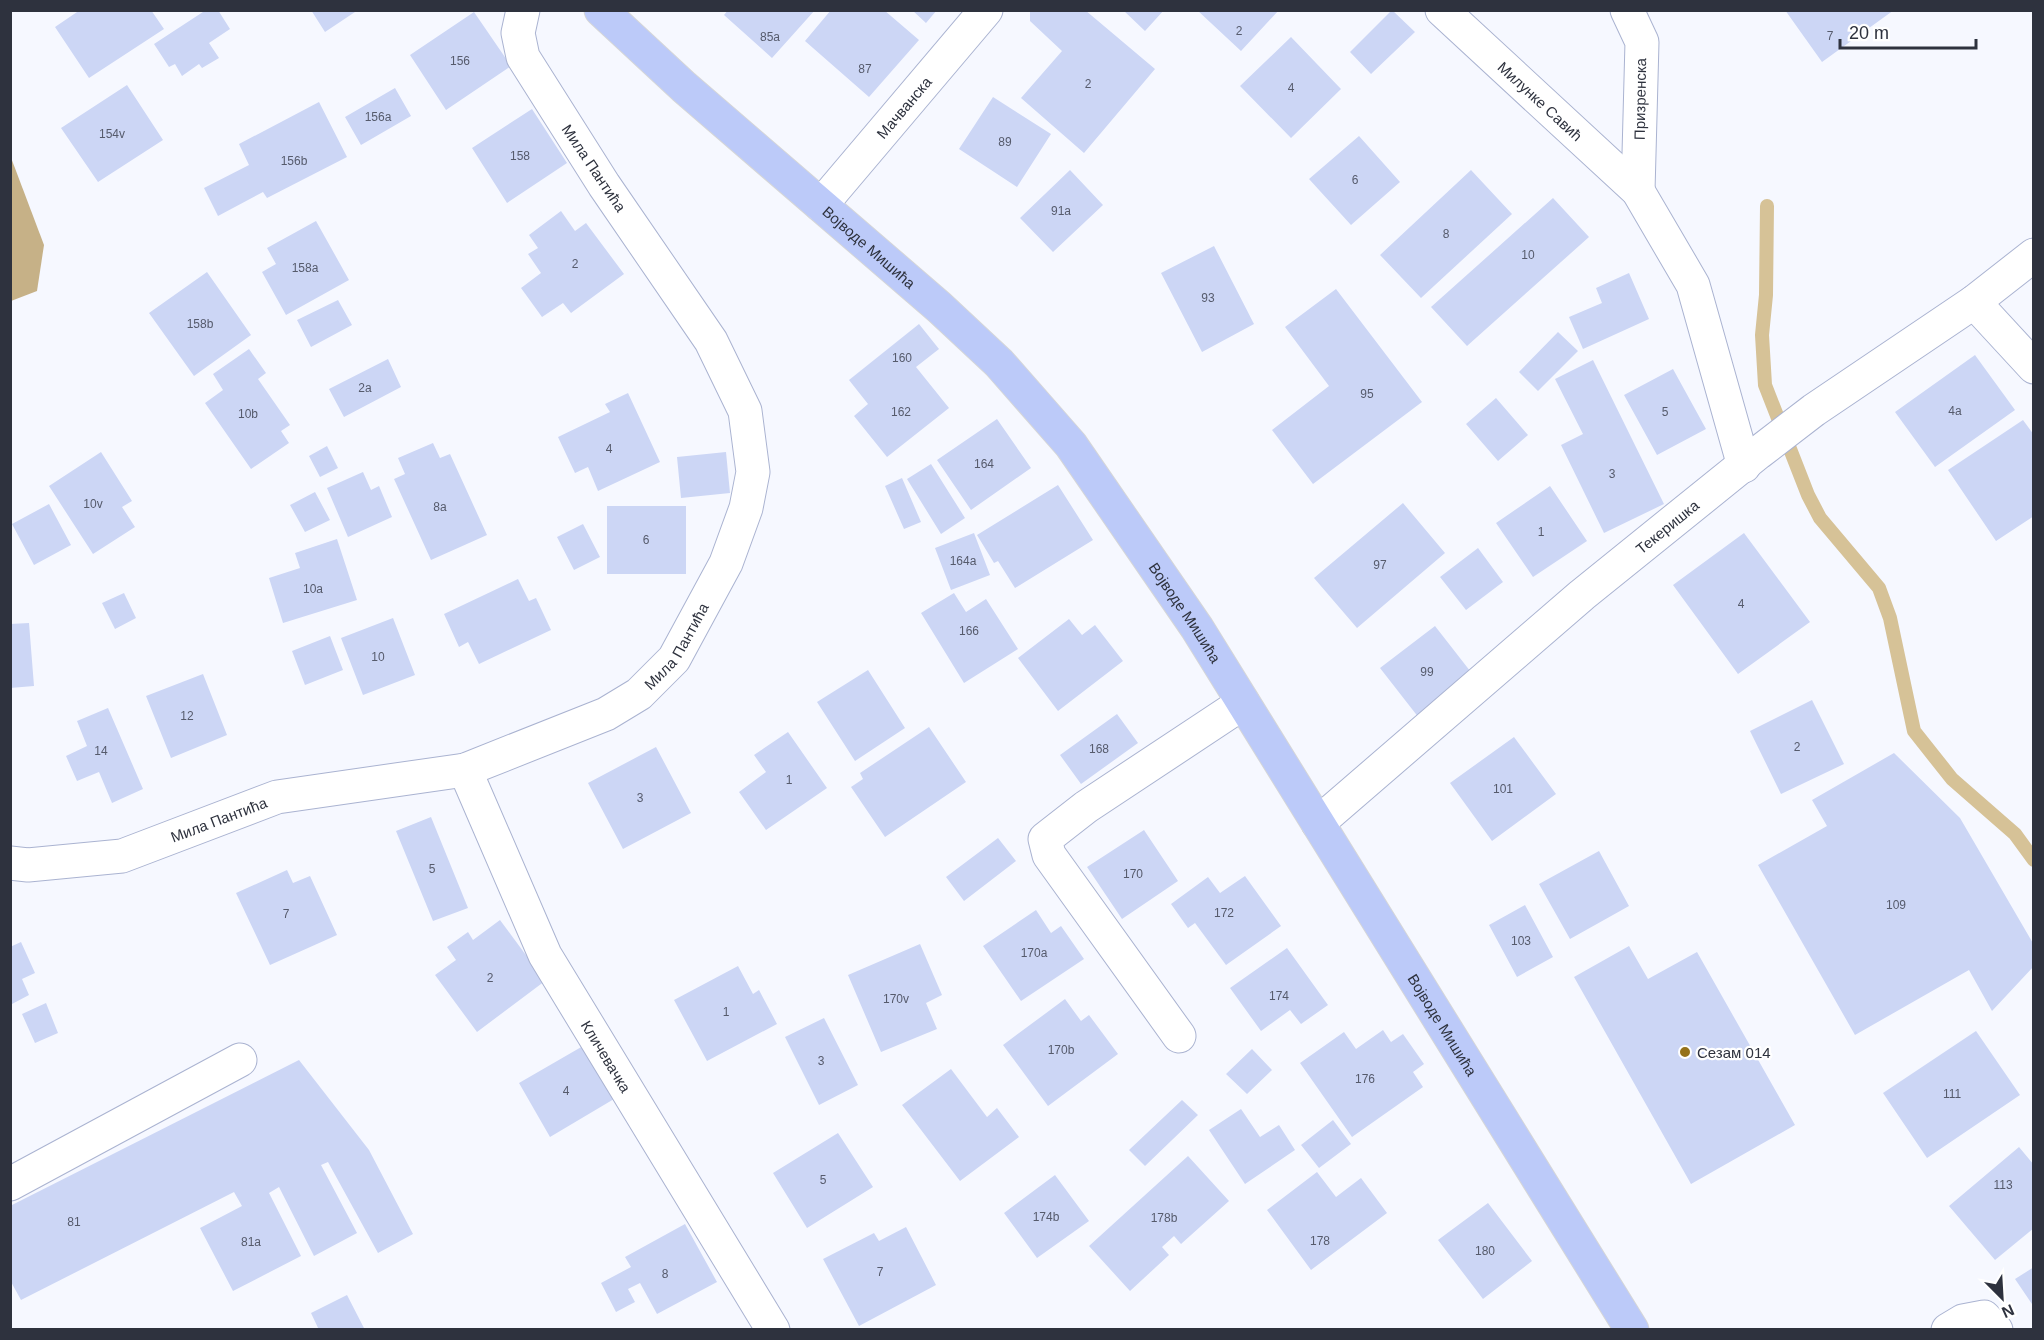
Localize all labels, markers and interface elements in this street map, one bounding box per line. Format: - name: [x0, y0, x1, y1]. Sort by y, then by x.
- scale bar: [1840, 12, 1976, 50]
- text: 20 m: [1849, 23, 1889, 43]
- house number: 2: [1236, 24, 1243, 38]
- house number: 7: [1827, 29, 1834, 43]
- house number: 85a: [760, 30, 780, 44]
- house number: 156: [450, 54, 470, 68]
- street label: Призренска: [1631, 57, 1649, 140]
- street label: Милунке Савић: [1495, 58, 1586, 144]
- house number: 87: [858, 62, 872, 76]
- street label: Мачванска: [873, 72, 935, 142]
- house number: 2: [1085, 77, 1092, 91]
- house number: 4: [1288, 81, 1295, 95]
- house number: 156a: [365, 110, 392, 124]
- street label: Мила Пантића: [559, 121, 630, 215]
- house number: 154v: [99, 127, 125, 141]
- house number: 89: [998, 135, 1012, 149]
- house number: 158: [510, 149, 530, 163]
- house number: 156b: [281, 154, 308, 168]
- house number: 6: [1352, 173, 1359, 187]
- street label: Војводе Мишића: [820, 202, 920, 292]
- house number: 91a: [1051, 204, 1071, 218]
- house number: 8: [1443, 227, 1450, 241]
- house number: 10: [1521, 248, 1535, 262]
- house number: 2: [572, 257, 579, 271]
- house number: 158a: [292, 261, 319, 275]
- house number: 93: [1201, 291, 1215, 305]
- house number: 158b: [187, 317, 214, 331]
- house number: 160: [892, 351, 912, 365]
- house number: 2a: [358, 381, 372, 395]
- house number: 95: [1360, 387, 1374, 401]
- house number: 4a: [1948, 404, 1962, 418]
- house number: 162: [891, 405, 911, 419]
- house number: 5: [1662, 405, 1669, 419]
- house number: 10b: [238, 407, 258, 421]
- house number: 4: [606, 442, 613, 456]
- house number: 164: [974, 457, 994, 471]
- house number: 3: [1609, 467, 1616, 481]
- street label: Текеришка: [1632, 496, 1702, 557]
- house number: 10v: [83, 497, 103, 511]
- house number: 8a: [433, 500, 447, 514]
- house number: 1: [1538, 525, 1545, 539]
- house number: 6: [643, 533, 650, 547]
- house number: 164a: [950, 554, 977, 568]
- house number: 97: [1373, 558, 1387, 572]
- street label: Војводе Мишића: [1146, 559, 1225, 666]
- house number: 10a: [303, 582, 323, 596]
- house number: 4: [1738, 597, 1745, 611]
- street label: Мила Пантића: [640, 599, 712, 693]
- house number: 166: [959, 624, 979, 638]
- house number: 10: [371, 650, 385, 664]
- house number: 99: [1420, 665, 1434, 679]
- house number: 12: [180, 709, 194, 723]
- house number: 2: [1794, 740, 1801, 754]
- house number: 168: [1089, 742, 1109, 756]
- house number: 14: [94, 744, 108, 758]
- house number: 1: [786, 773, 793, 787]
- house number: 101: [1493, 782, 1513, 796]
- house number: 3: [637, 791, 644, 805]
- street label: Мила Пантића: [168, 793, 270, 845]
- house number: 5: [429, 862, 436, 876]
- house number: 170: [1123, 867, 1143, 881]
- house number: 109: [1886, 898, 1906, 912]
- house number: 172: [1214, 906, 1234, 920]
- house number: 7: [283, 907, 290, 921]
- house number: 103: [1511, 934, 1531, 948]
- house number: 170a: [1021, 946, 1048, 960]
- house number: 2: [487, 971, 494, 985]
- street label: Војводе Мишића: [1405, 971, 1481, 1079]
- house number: 174: [1269, 989, 1289, 1003]
- house number: 170v: [883, 992, 909, 1006]
- house number: 1: [723, 1005, 730, 1019]
- street label: Кличевачка: [578, 1017, 635, 1096]
- house number: 170b: [1048, 1043, 1075, 1057]
- place label: Сезам 014: [1697, 1044, 1771, 1061]
- marker: Сезам 014: [1678, 1045, 1692, 1059]
- house number: 3: [818, 1054, 825, 1068]
- house number: 176: [1355, 1072, 1375, 1086]
- house number: 4: [563, 1084, 570, 1098]
- house number: 111: [1943, 1087, 1961, 1101]
- house number: 5: [820, 1173, 827, 1187]
- house number: 113: [1993, 1178, 2013, 1192]
- house number: 174b: [1033, 1210, 1060, 1224]
- house number: 178b: [1151, 1211, 1178, 1225]
- house number: 81: [67, 1215, 81, 1229]
- house number: 178: [1310, 1234, 1330, 1248]
- house number: 81a: [241, 1235, 261, 1249]
- house number: 180: [1475, 1244, 1495, 1258]
- house number: 7: [877, 1265, 884, 1279]
- house number: 8: [662, 1267, 669, 1281]
- north arrow: [1972, 1268, 2032, 1328]
- text: N: [1999, 1301, 2017, 1321]

